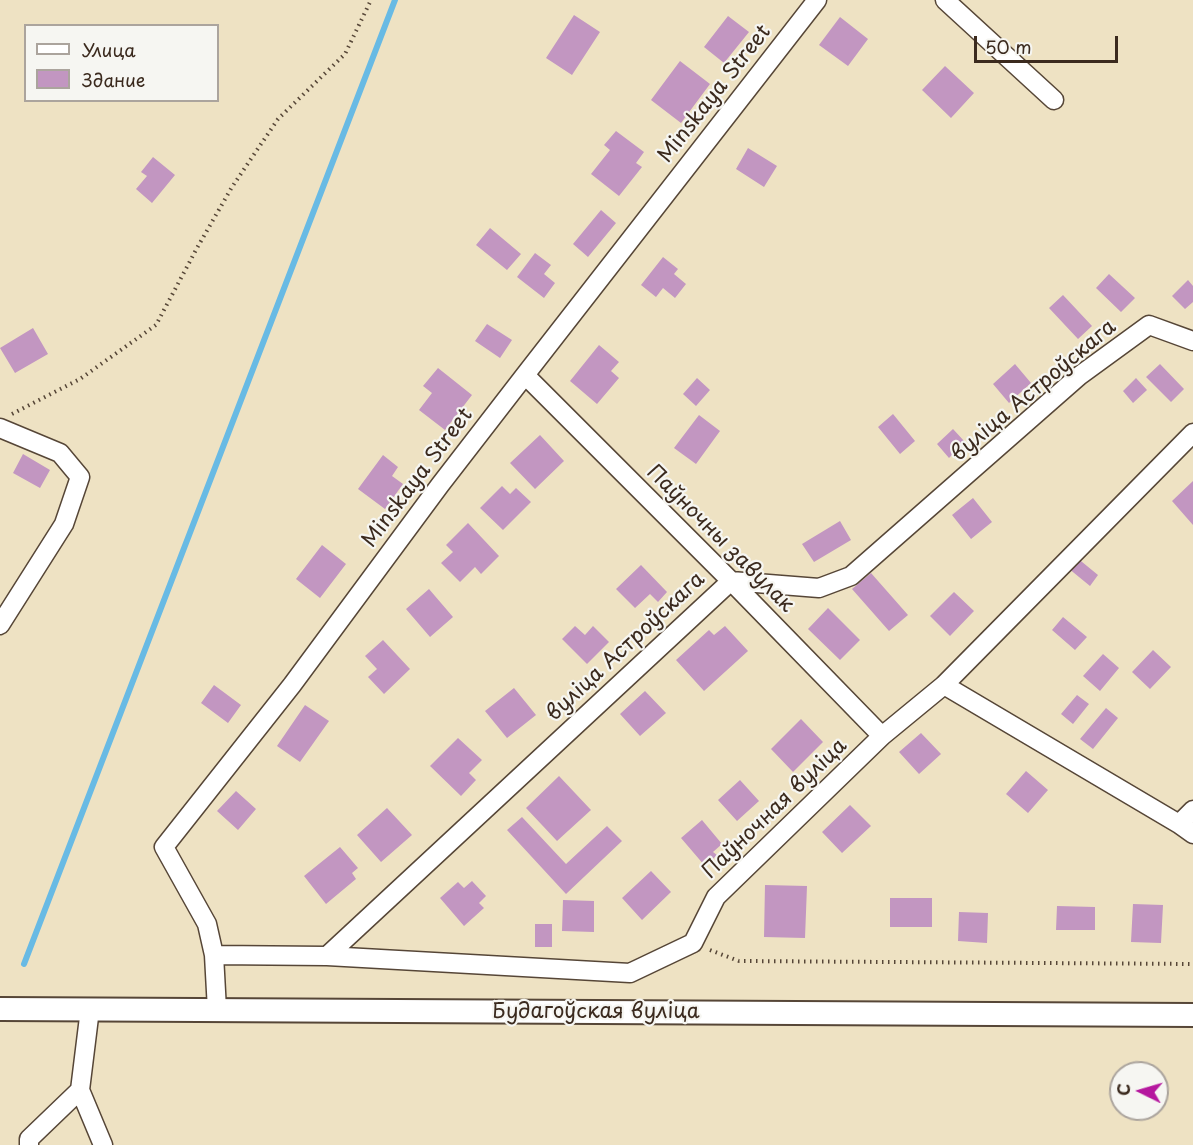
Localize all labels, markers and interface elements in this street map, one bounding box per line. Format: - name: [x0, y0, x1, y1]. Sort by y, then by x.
- street label: Minskaya Street: [653, 20, 777, 168]
- legend: [24, 24, 219, 102]
- scale bar: [977, 24, 1121, 62]
- text: 50 m: [985, 33, 1032, 60]
- text: Улица: [82, 36, 136, 63]
- text: Здание: [82, 66, 145, 93]
- street label: вуліца Астроўскага: [947, 315, 1121, 467]
- street label: Minskaya Street: [357, 403, 479, 553]
- street label: Паўночны завулак: [641, 460, 799, 618]
- street label: вуліца Астроўскага: [542, 567, 710, 727]
- street label: Паўночная вуліца: [698, 734, 852, 884]
- street label: Будагоўская вуліца: [492, 999, 700, 1025]
- north arrow: [1109, 1061, 1169, 1121]
- text: С: [1111, 1083, 1136, 1097]

